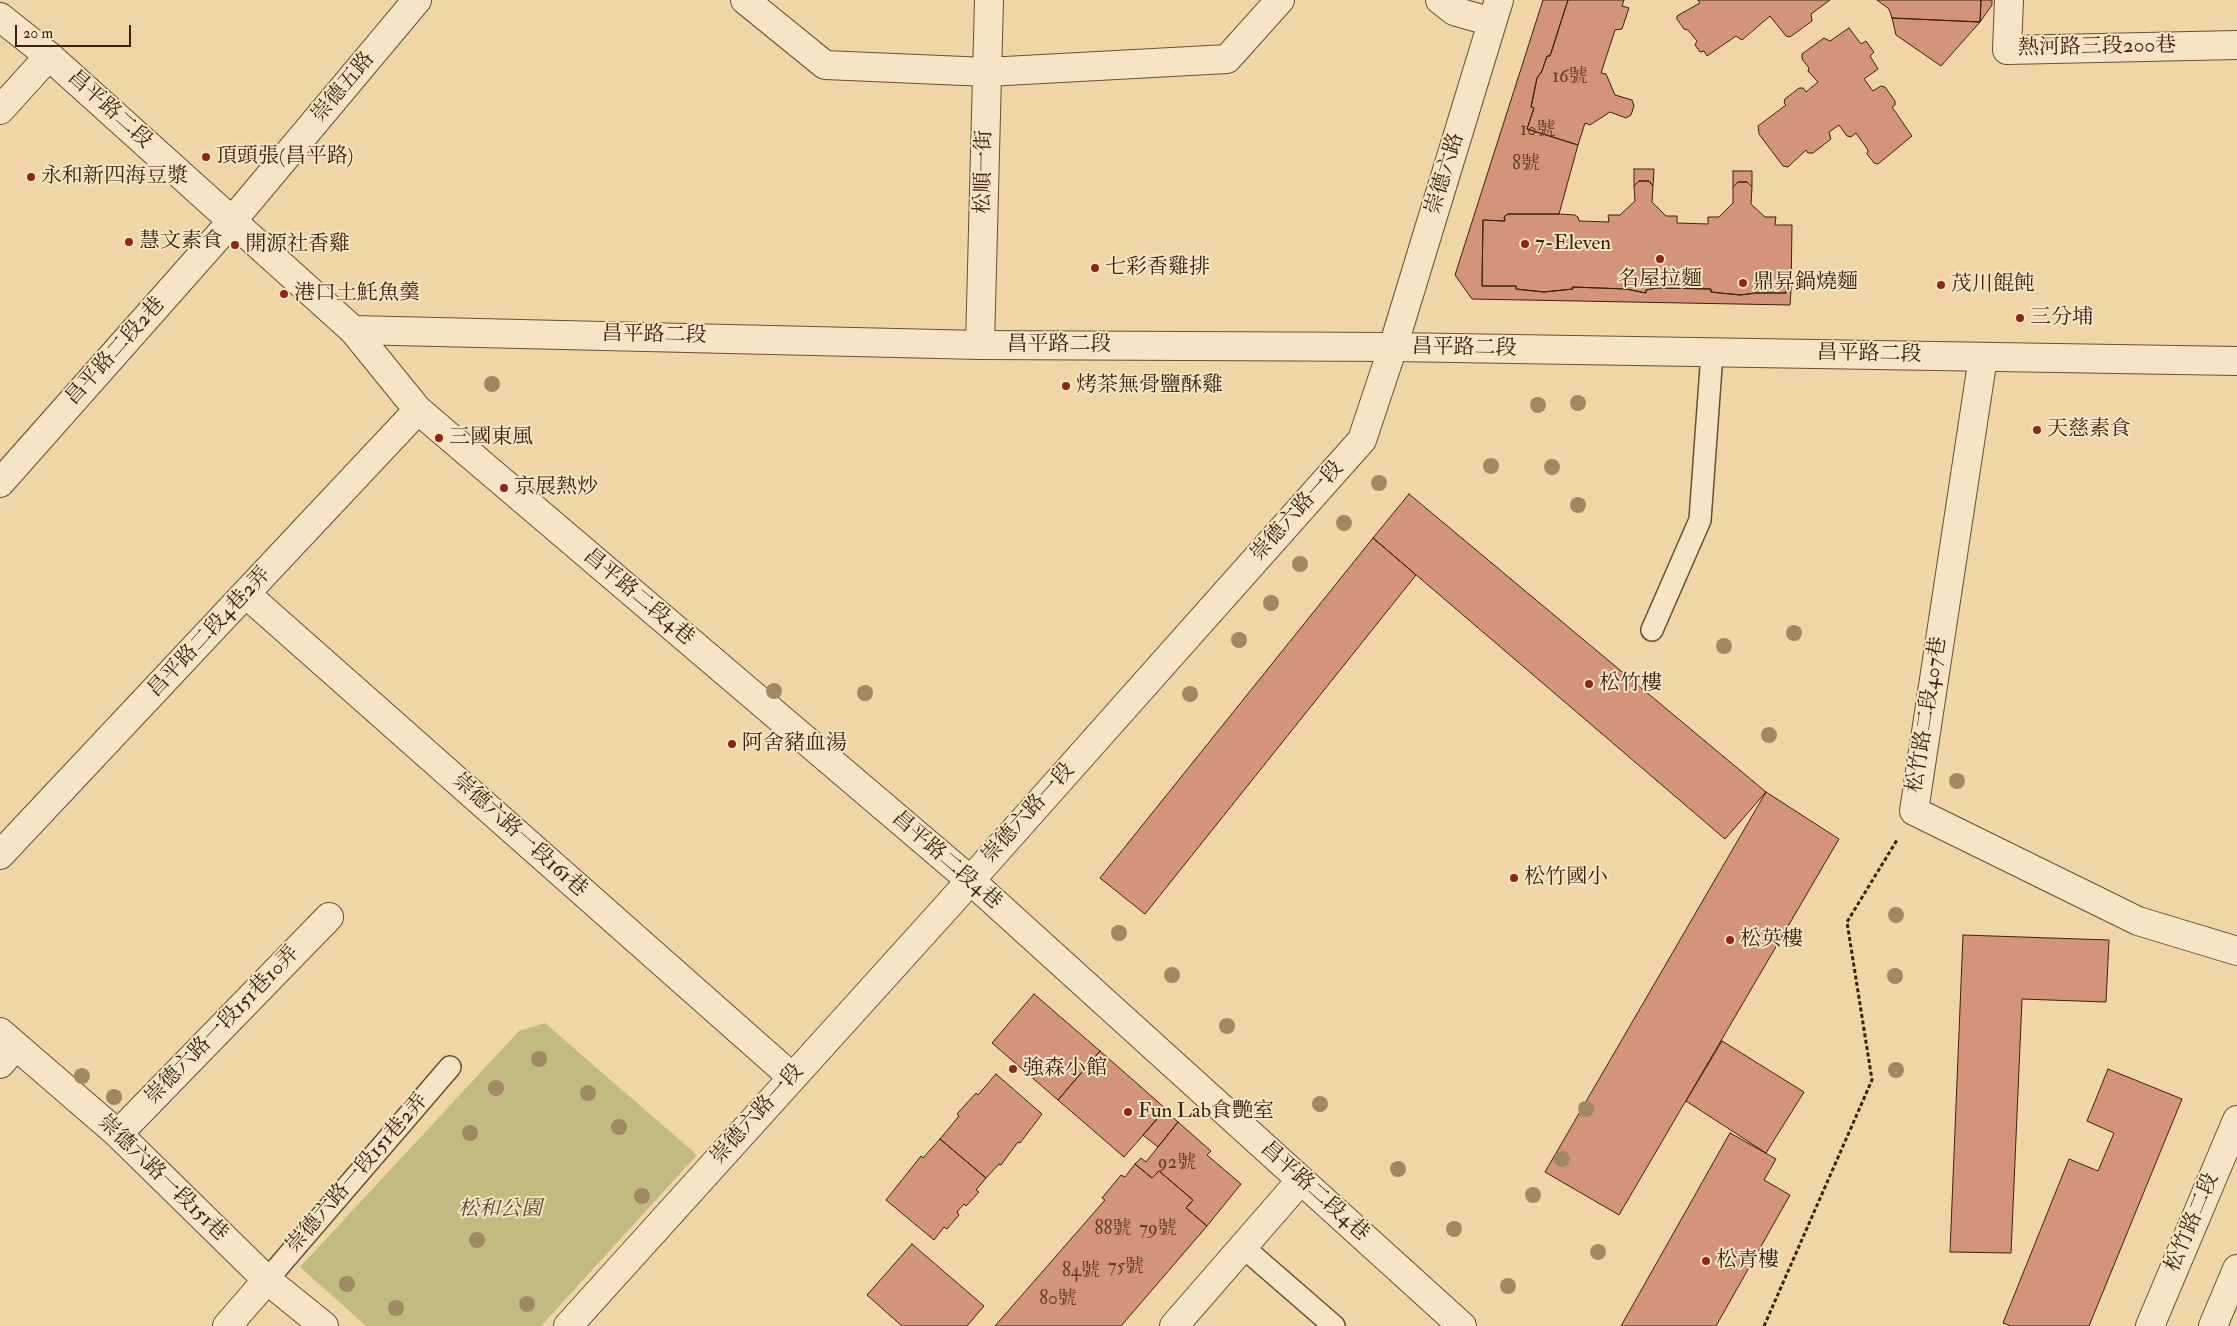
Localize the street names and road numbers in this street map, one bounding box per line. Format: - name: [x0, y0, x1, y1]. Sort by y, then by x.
- street label: 熱河路三段200巷: [2018, 34, 2176, 62]
- street label: 崇德五路: [307, 48, 381, 128]
- street label: 昌平路二段: [62, 66, 156, 154]
- street label: 松順一街: [972, 130, 998, 214]
- street label: 崇德六路: [1422, 130, 1470, 218]
- street label: 昌平路二段2巷: [61, 293, 171, 411]
- street label: 昌平路二段: [601, 322, 707, 350]
- street label: 昌平路二段: [1007, 332, 1111, 358]
- street label: 昌平路二段: [1411, 335, 1517, 363]
- street label: 昌平路二段: [1816, 341, 1922, 369]
- street label: 崇德六路一段: [1246, 457, 1350, 567]
- street label: 昌平路二段4巷: [577, 544, 699, 652]
- street label: 昌平路二段4巷2弄: [143, 563, 277, 703]
- street label: 松竹路二段407巷: [1903, 635, 1953, 795]
- street label: 崇德六路一段: [977, 759, 1081, 869]
- street label: 崇德六路一段161巷: [447, 769, 591, 903]
- street label: 昌平路二段4巷: [886, 806, 1006, 916]
- street label: 崇德六路一段151巷10弄: [141, 942, 305, 1110]
- street label: 崇德六路一段: [706, 1060, 810, 1170]
- street label: 崇德六路一段151巷2弄: [282, 1089, 434, 1259]
- street label: 崇德六路一段151巷: [92, 1110, 232, 1248]
- street label: 昌平路二段4巷: [1255, 1137, 1373, 1247]
- street label: 松竹路二段: [2161, 1170, 2225, 1276]

